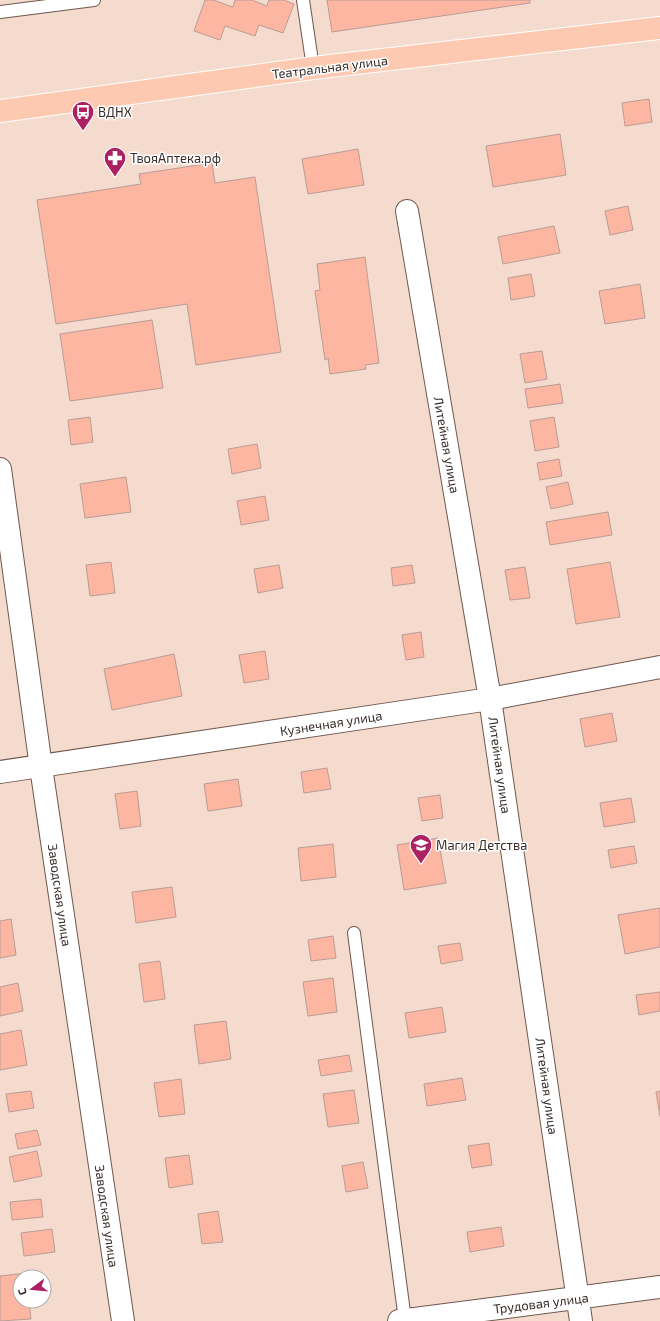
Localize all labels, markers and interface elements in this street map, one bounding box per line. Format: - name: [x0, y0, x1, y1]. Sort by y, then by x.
- street label: Театральная улица: [271, 52, 389, 82]
- bus stop icon: ВДНХ: [70, 99, 96, 132]
- place label: ВДНХ: [98, 104, 132, 120]
- pharmacy icon: ТвояАптека.рф: [102, 145, 128, 178]
- place label: ТвояАптека.рф: [130, 150, 221, 166]
- street label: Литейная улица: [431, 395, 463, 495]
- street label: Кузнечная улица: [279, 707, 383, 739]
- street label: Литейная улица: [485, 715, 515, 815]
- school or university icon: Магия Детства: [408, 832, 434, 865]
- place label: Магия Детства: [436, 837, 527, 853]
- street label: Заводская улица: [45, 843, 75, 947]
- street label: Литейная улица: [532, 1036, 562, 1136]
- street label: Заводская улица: [92, 1164, 122, 1268]
- north arrow: [12, 1269, 52, 1309]
- text: С: [15, 1286, 29, 1297]
- street label: Трудовая улица: [492, 1289, 590, 1317]

